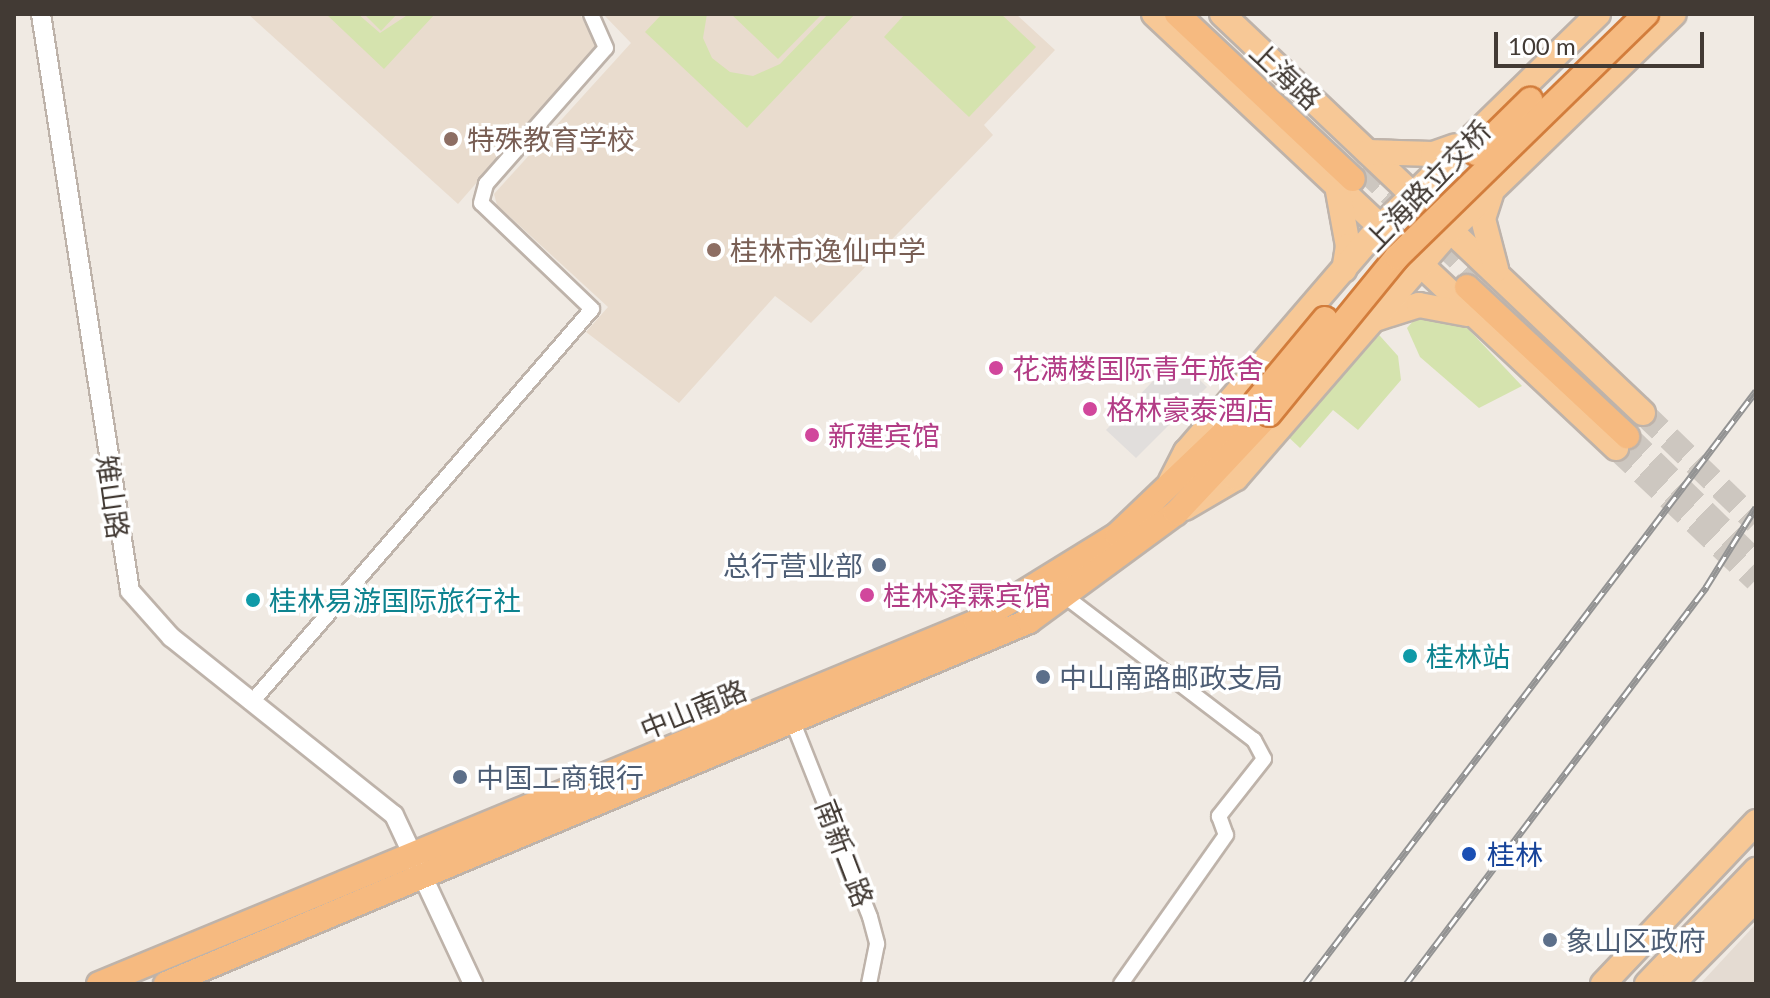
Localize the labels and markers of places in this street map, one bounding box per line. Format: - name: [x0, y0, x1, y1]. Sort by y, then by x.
- place label: 特殊教育学校: [467, 122, 635, 156]
- marker: 特殊教育学校: [442, 130, 460, 148]
- place label: 桂林市逸仙中学: [730, 233, 926, 267]
- marker: 桂林市逸仙中学: [705, 241, 723, 259]
- place label: 花满楼国际青年旅舍: [1012, 351, 1264, 385]
- marker: 花满楼国际青年旅舍: [987, 359, 1005, 377]
- place label: 格林豪泰酒店: [1106, 392, 1274, 426]
- marker: 格林豪泰酒店: [1081, 400, 1099, 418]
- place label: 新建宾馆: [828, 418, 940, 452]
- marker: 新建宾馆: [803, 426, 821, 444]
- place label: 总行营业部: [723, 548, 863, 582]
- marker: 总行营业部: [870, 556, 888, 574]
- place label: 桂林泽霖宾馆: [883, 578, 1051, 612]
- place label: 桂林易游国际旅行社: [269, 583, 521, 617]
- marker: 桂林泽霖宾馆: [858, 586, 876, 604]
- marker: 桂林易游国际旅行社: [244, 591, 262, 609]
- place label: 桂林站: [1426, 639, 1510, 673]
- marker: 桂林站: [1401, 647, 1419, 665]
- place label: 中山南路邮政支局: [1059, 660, 1283, 694]
- marker: 中山南路邮政支局: [1034, 668, 1052, 686]
- place label: 中国工商银行: [476, 760, 644, 794]
- marker: 中国工商银行: [451, 768, 469, 786]
- place label: 桂林: [1487, 837, 1543, 871]
- marker: 桂林: [1458, 843, 1480, 865]
- place label: 象山区政府: [1566, 923, 1706, 957]
- marker: 象山区政府: [1541, 931, 1559, 949]

